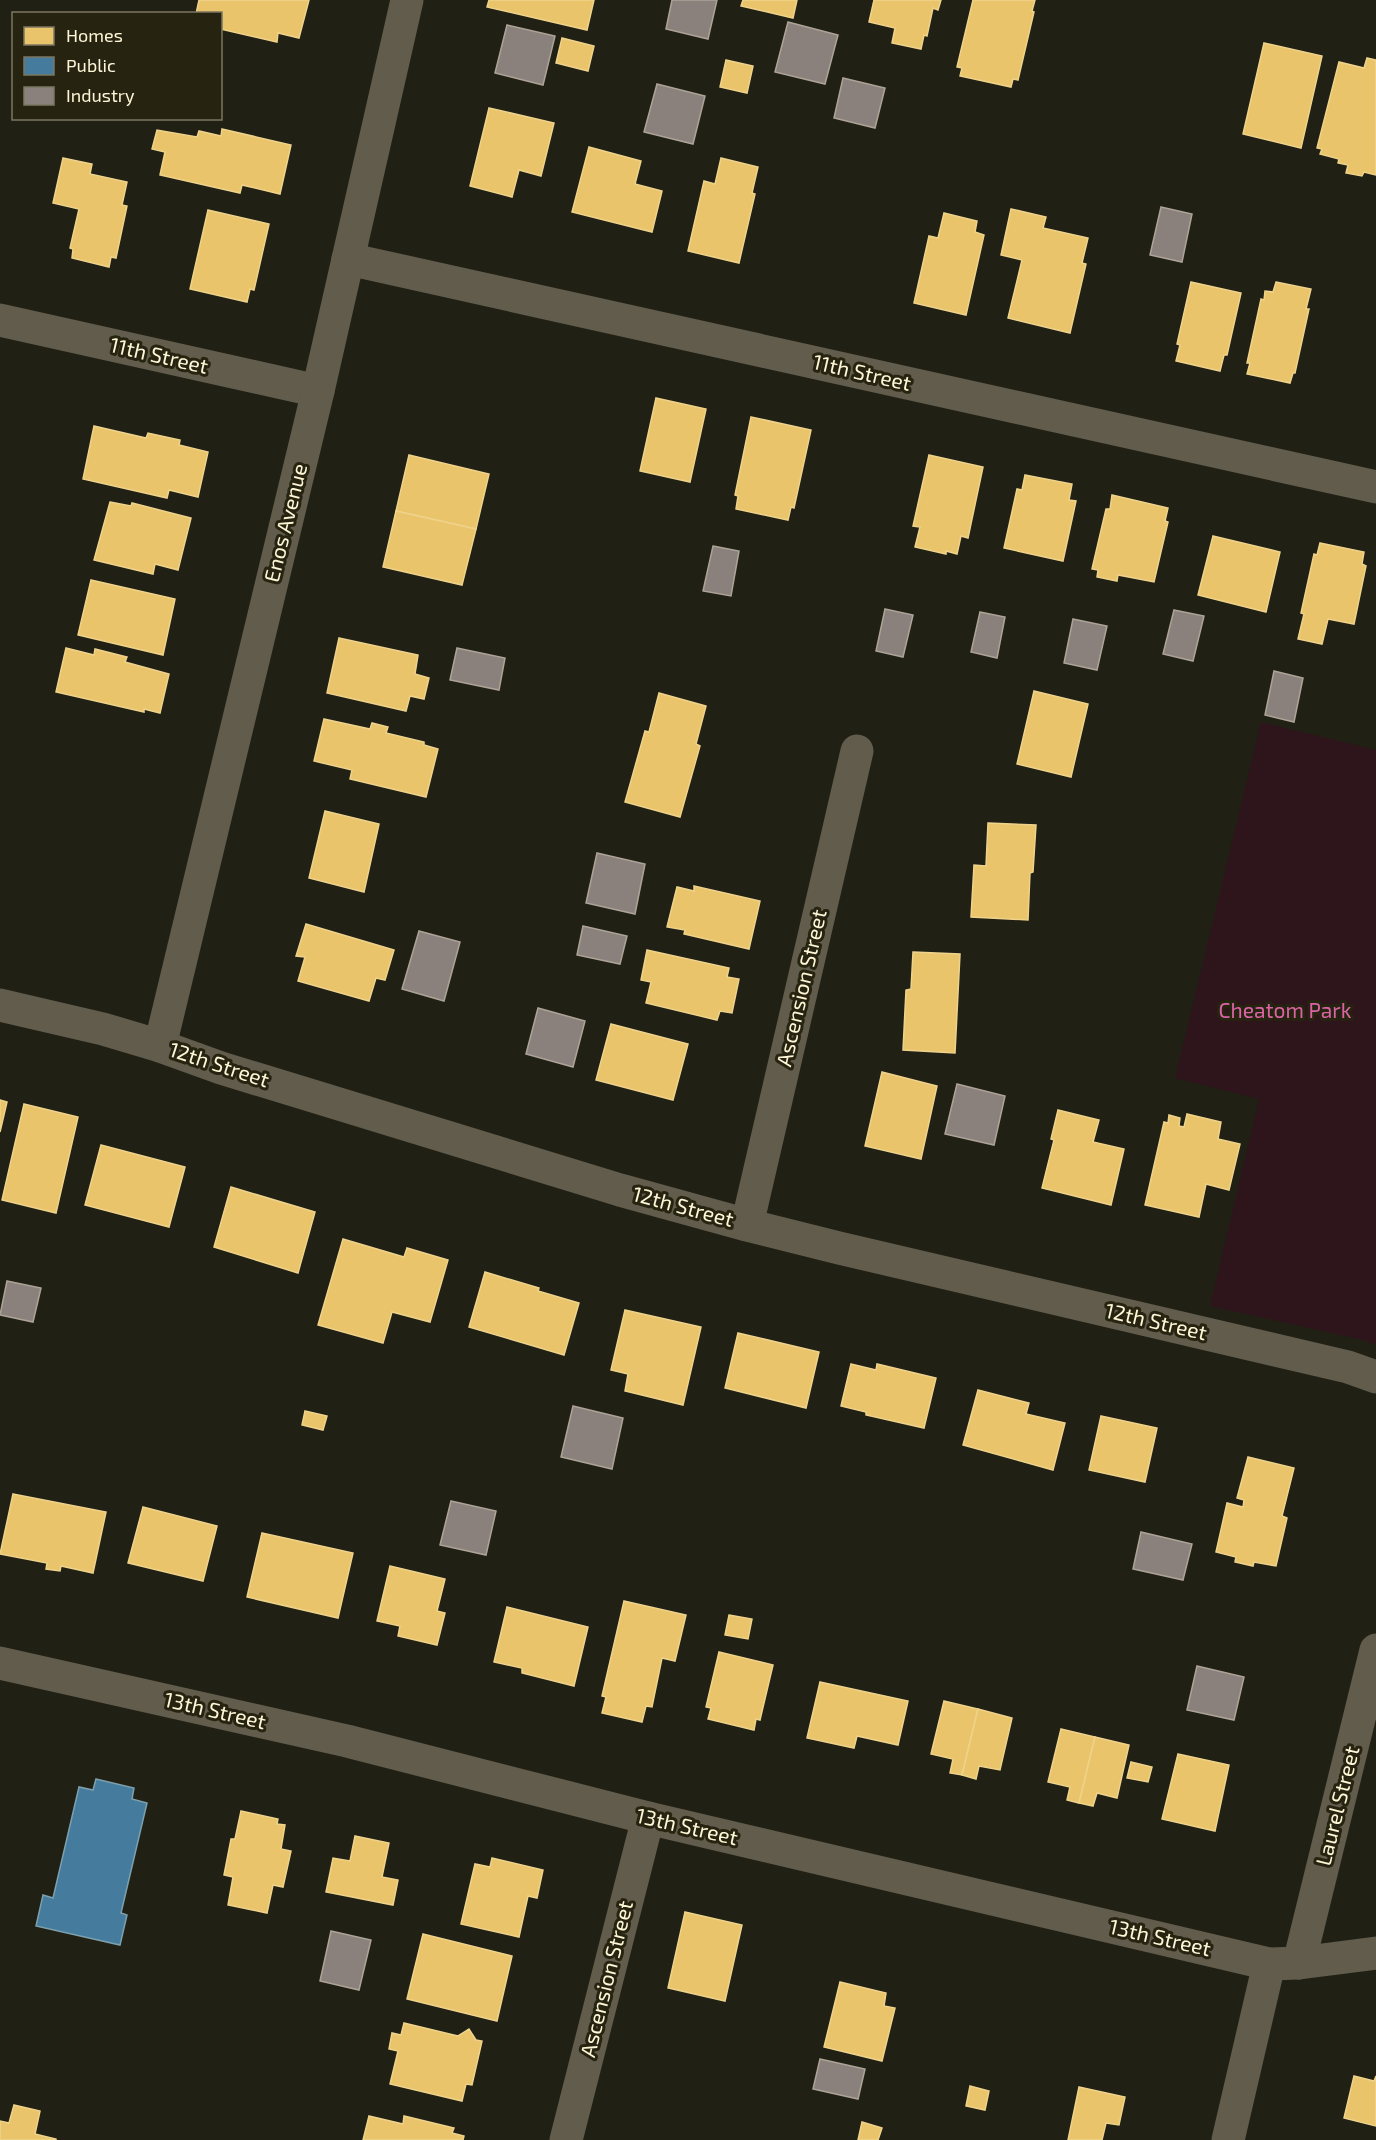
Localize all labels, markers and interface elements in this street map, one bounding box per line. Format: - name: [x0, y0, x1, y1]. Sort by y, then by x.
- legend: [12, 12, 222, 120]
- text: Homes: [66, 24, 123, 46]
- text: Public: [66, 54, 116, 76]
- text: Industry: [66, 84, 135, 106]
- street label: 11th Street: [108, 331, 211, 378]
- street label: 11th Street: [811, 348, 914, 395]
- street label: Enos Avenue: [258, 461, 311, 584]
- street label: Ascension Street: [770, 907, 831, 1069]
- park label: Cheatom Park: [1219, 997, 1352, 1022]
- street label: 12th Street: [166, 1036, 272, 1091]
- street label: 12th Street: [630, 1180, 737, 1231]
- street label: 12th Street: [1103, 1297, 1210, 1344]
- street label: 13th Street: [162, 1686, 268, 1733]
- street label: Laurel Street: [1310, 1743, 1363, 1868]
- street label: 13th Street: [634, 1802, 740, 1849]
- street label: Ascension Street: [574, 1898, 637, 2059]
- street label: 13th Street: [1107, 1913, 1213, 1960]

